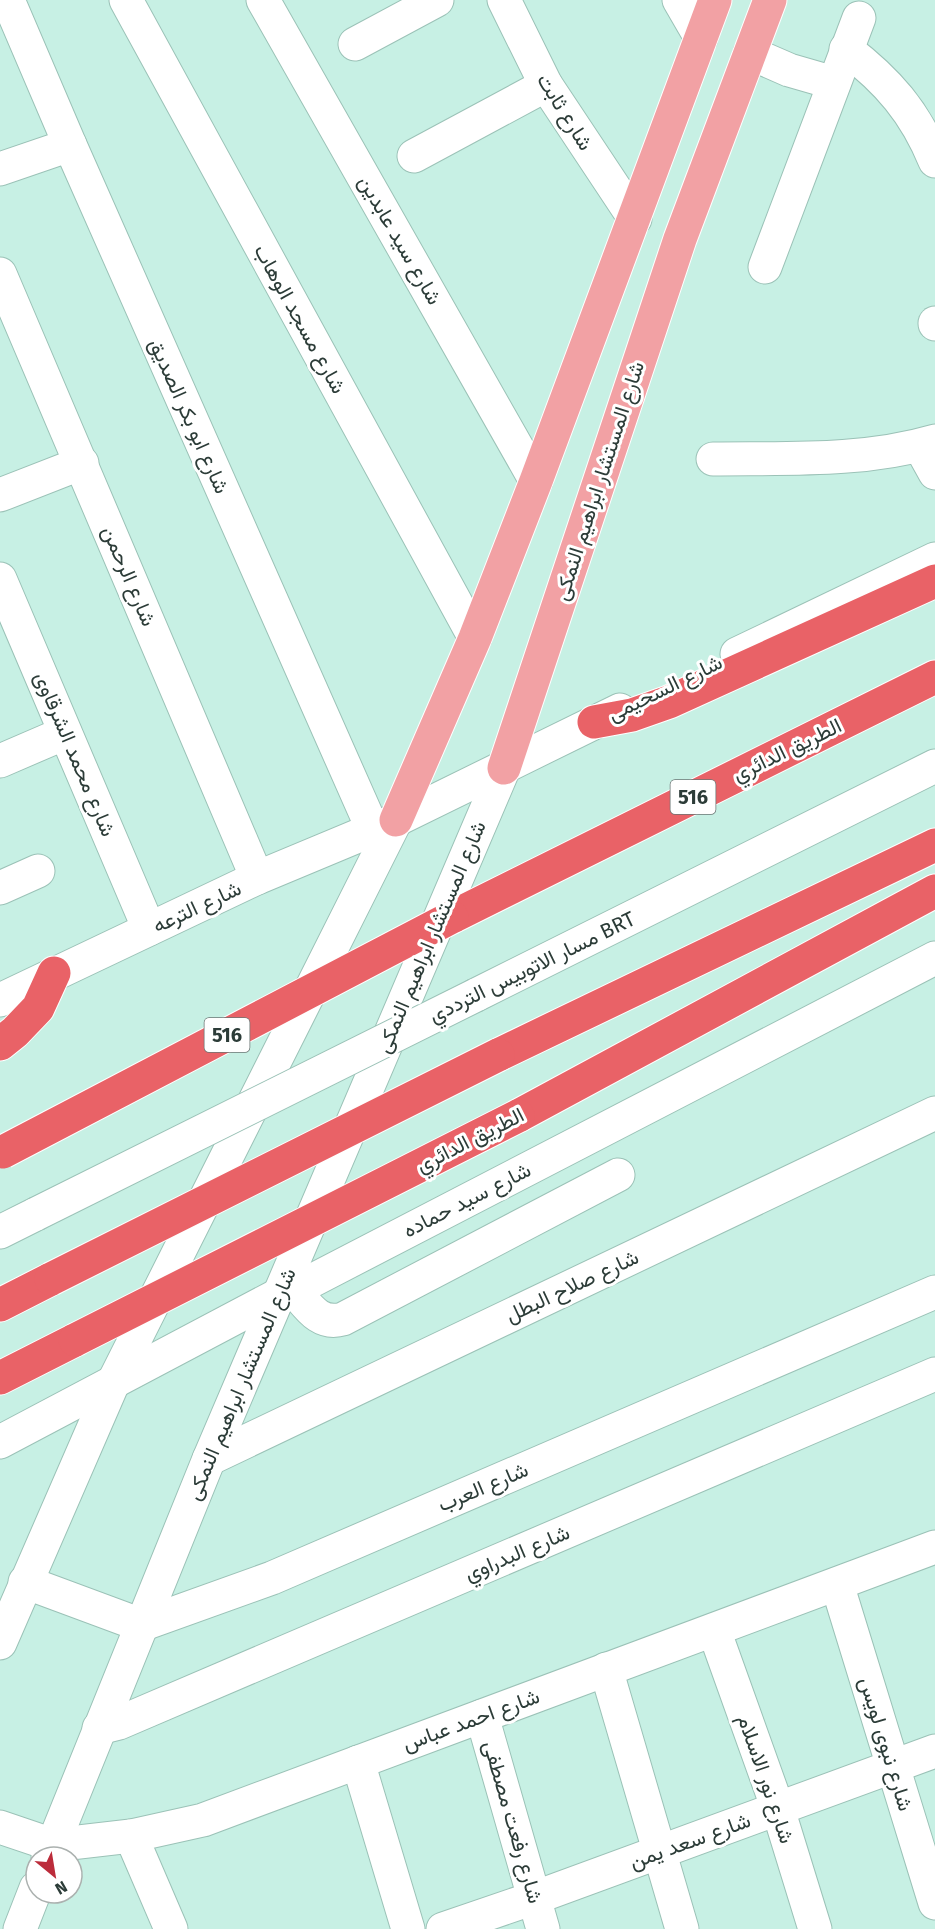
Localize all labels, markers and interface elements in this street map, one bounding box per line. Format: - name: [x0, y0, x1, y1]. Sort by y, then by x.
- street label: شارع ثابت: [530, 69, 599, 156]
- street label: شارع سيد عابدين: [352, 171, 447, 310]
- street label: شارع مسجد الوهاب: [247, 240, 352, 399]
- street label: شارع ابو بكر الصديق: [142, 334, 235, 498]
- street label: شارع المستشار ابراهيم النمكى: [548, 358, 651, 604]
- street label: شارع الرحمن: [95, 522, 162, 630]
- street label: شارع السحيمى: [603, 649, 727, 728]
- street label: شارع محمد الشرقاوى: [28, 668, 121, 841]
- street label: الطريق الدائري: [728, 712, 847, 791]
- road number: 516: [670, 780, 716, 814]
- street label: شارع المستشار ابراهيم النمكى: [370, 817, 493, 1058]
- street label: شارع الترعه: [149, 875, 246, 940]
- street label: مسار الاتوبيس الترددي BRT: [425, 906, 641, 1032]
- road number: 516: [204, 1018, 250, 1052]
- street label: الطريق الدائري: [412, 1102, 530, 1182]
- street label: شارع سيد حماده: [399, 1157, 536, 1244]
- street label: شارع صلاح البطل: [501, 1244, 643, 1329]
- street label: شارع المستشار ابراهيم النمكى: [180, 1264, 303, 1505]
- street label: شارع العرب: [434, 1456, 532, 1519]
- street label: شارع البدراوي: [460, 1519, 575, 1591]
- street label: شارع نبوى لويس: [852, 1674, 919, 1814]
- street label: شارع احمد عباس: [399, 1683, 543, 1758]
- street label: شارع نور الاسلام: [731, 1711, 800, 1847]
- street label: شارع رفعت مصطفى: [476, 1738, 549, 1906]
- street label: شارع سعد يمن: [626, 1807, 754, 1876]
- north arrow: [24, 1845, 84, 1905]
- text: N: [52, 1877, 71, 1898]

